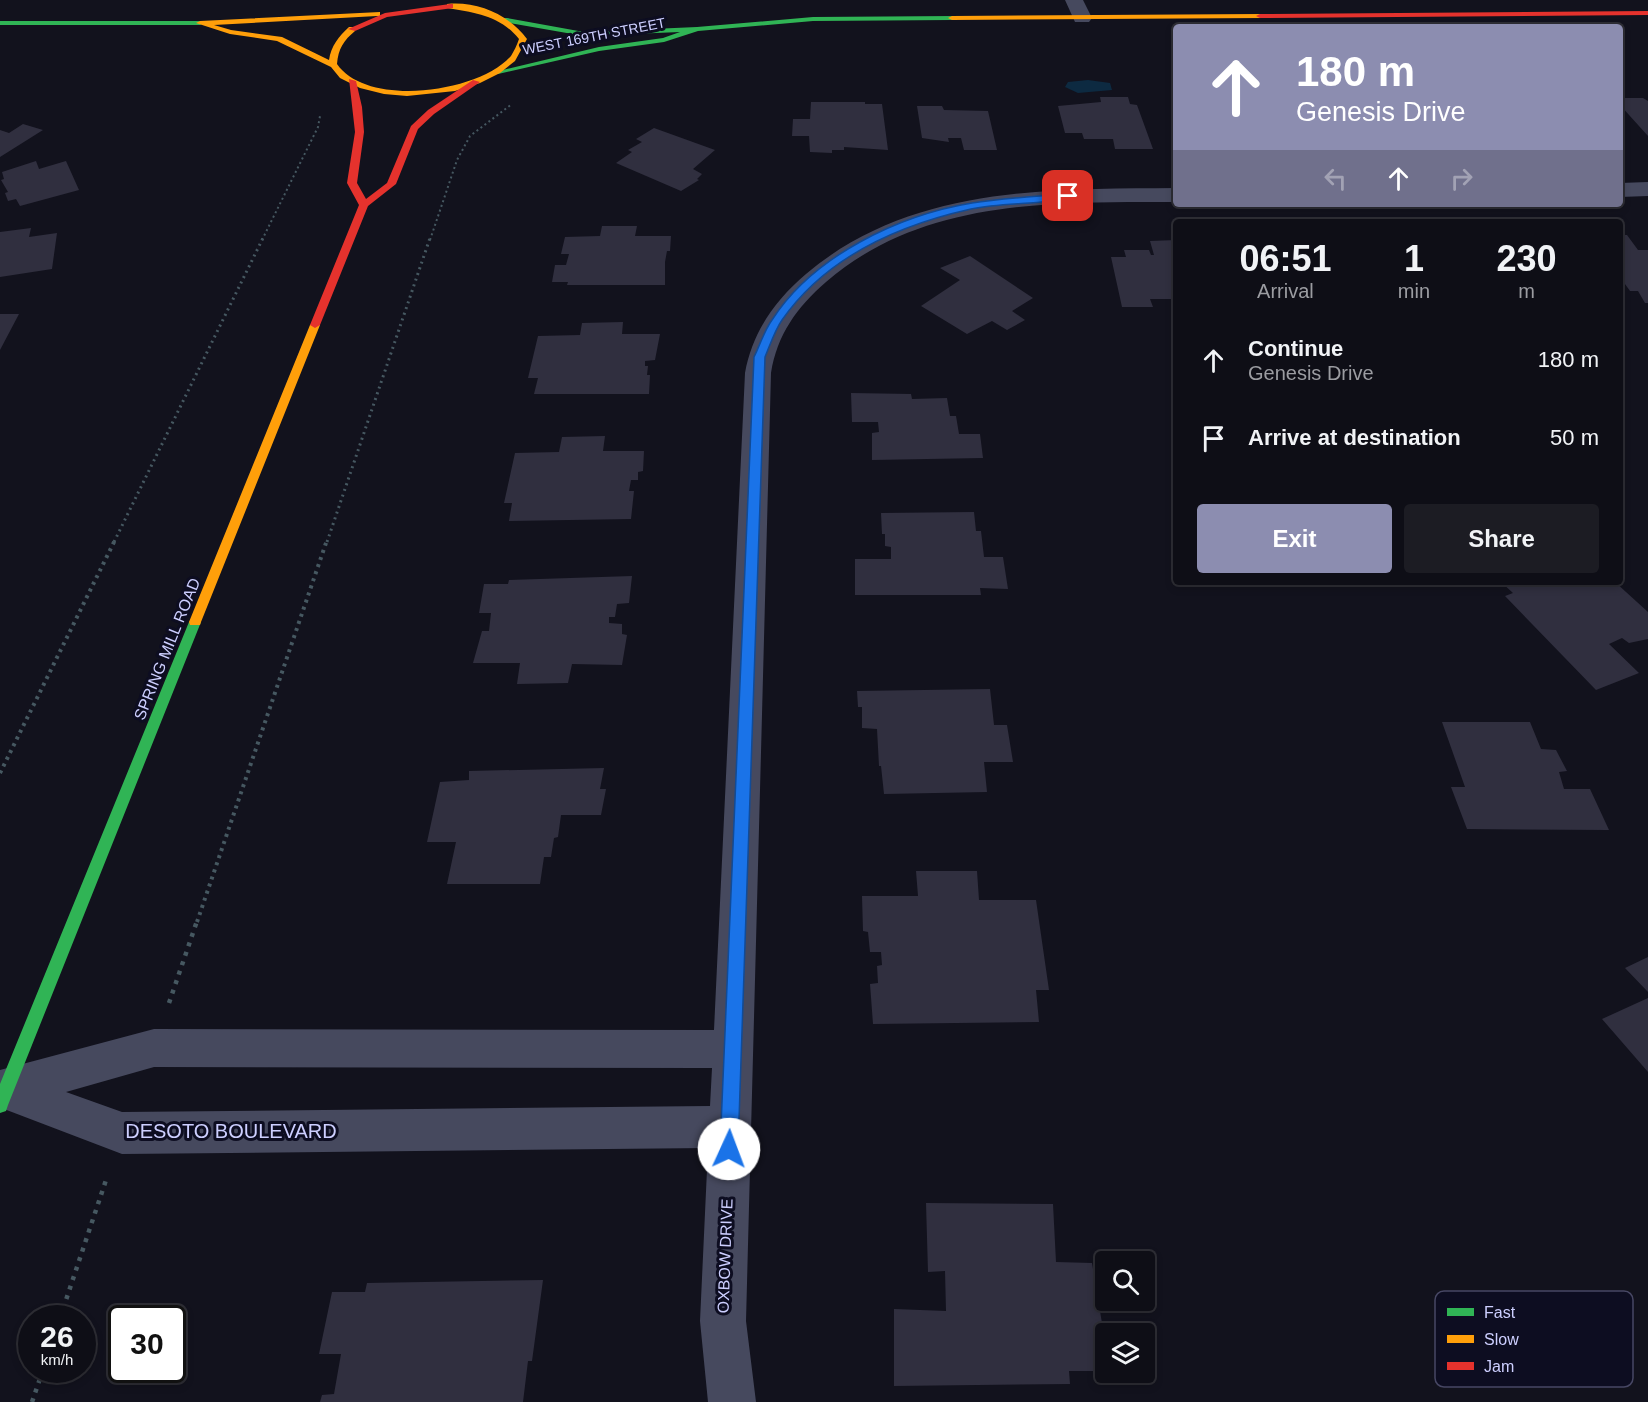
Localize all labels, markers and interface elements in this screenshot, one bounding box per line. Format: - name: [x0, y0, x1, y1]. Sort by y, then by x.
- street label: WEST 169TH STREET: [521, 14, 667, 58]
- icon: ahead: [1197, 48, 1275, 126]
- text: 180 m: [1296, 48, 1415, 95]
- text: Genesis Drive: [1296, 97, 1466, 127]
- icon: left: [1319, 162, 1352, 195]
- icon: ahead: [1382, 162, 1415, 195]
- icon: right: [1445, 162, 1478, 195]
- pin: [1042, 170, 1093, 221]
- icon: arrive: [1051, 179, 1084, 212]
- text: 06:51: [1239, 238, 1331, 279]
- text: 1: [1404, 238, 1424, 279]
- text: 230: [1496, 238, 1557, 279]
- text: Arrival: [1257, 280, 1314, 302]
- text: min: [1398, 280, 1430, 302]
- text: m: [1518, 280, 1535, 302]
- text: Continue: [1248, 336, 1343, 361]
- icon: ahead: [1197, 344, 1230, 377]
- text: 180 m: [1538, 347, 1599, 372]
- text: Genesis Drive: [1248, 362, 1374, 384]
- icon: arrive: [1197, 422, 1230, 455]
- text: Arrive at destination: [1248, 425, 1461, 450]
- text: 50 m: [1550, 425, 1599, 450]
- button: Exit: [1197, 504, 1392, 573]
- button: Share: [1404, 504, 1599, 573]
- street label: SPRING MILL ROAD: [131, 576, 203, 722]
- position arrow: [697, 1117, 761, 1181]
- street label: DESOTO BOULEVARD: [125, 1120, 337, 1142]
- street label: OXBOW DRIVE: [715, 1198, 735, 1314]
- map controls: [1095, 1251, 1155, 1383]
- button: search: [1095, 1251, 1155, 1311]
- legend: [1435, 1291, 1633, 1387]
- text: Fast: [1484, 1304, 1516, 1321]
- speed limit sign: 30: [108, 1305, 186, 1383]
- text: 26: [40, 1320, 74, 1353]
- button: layers: [1095, 1323, 1155, 1383]
- text: Slow: [1484, 1331, 1519, 1348]
- text: km/h: [41, 1351, 73, 1368]
- text: Jam: [1484, 1358, 1514, 1375]

